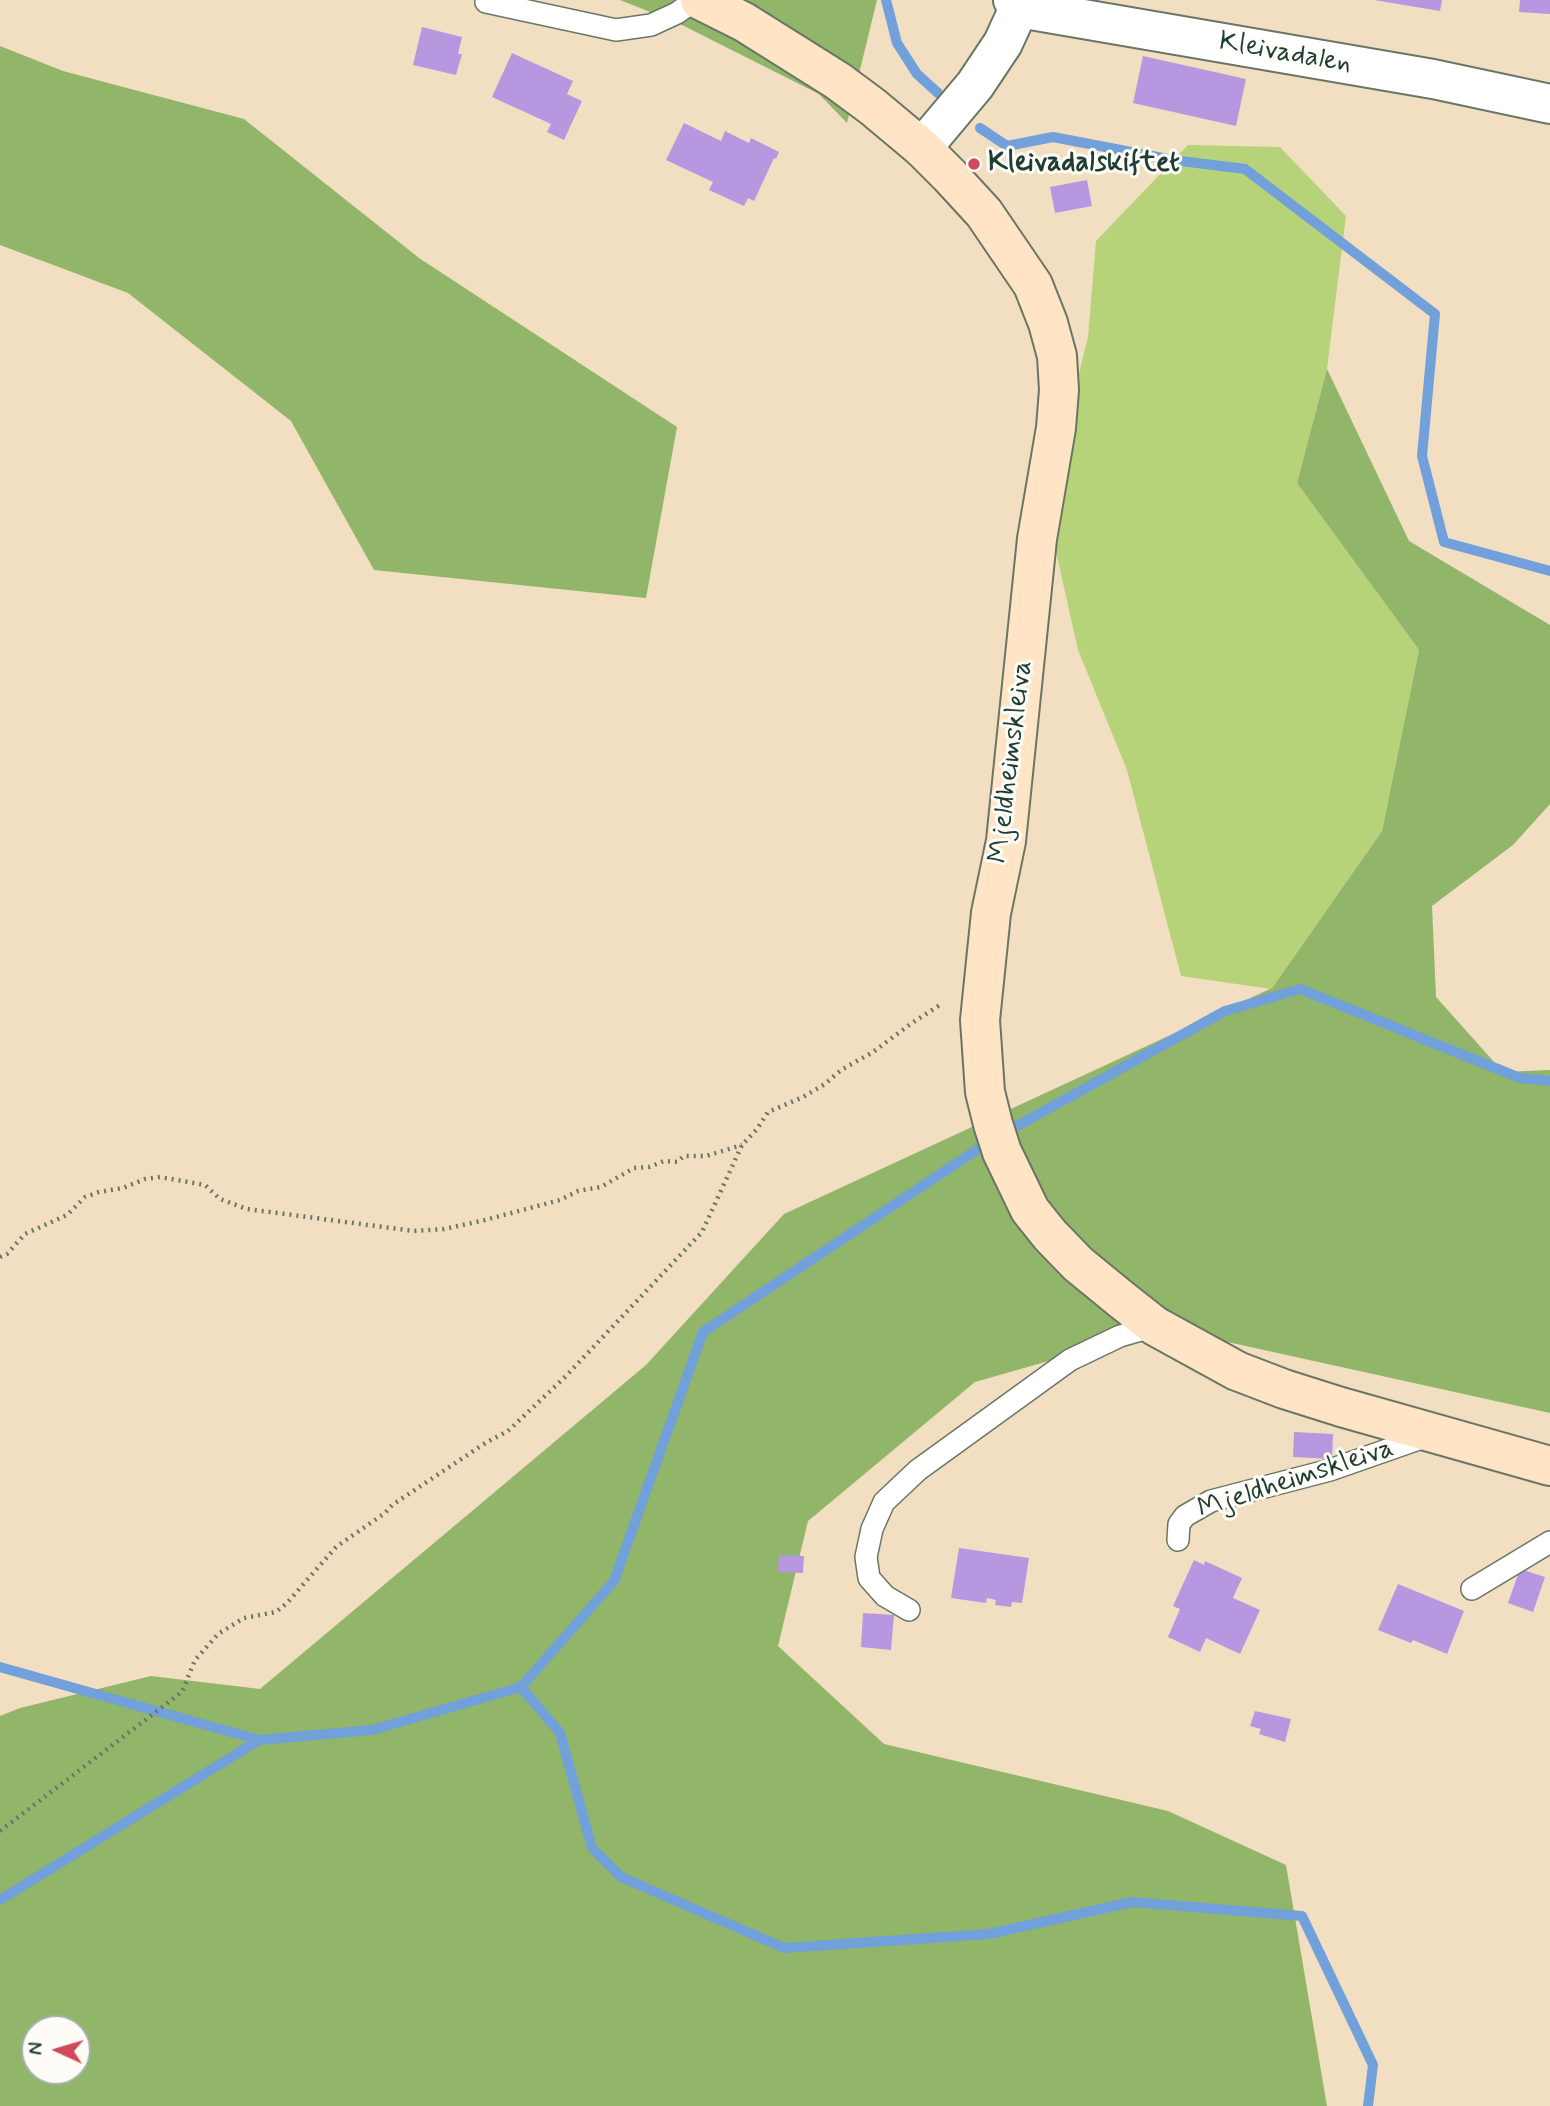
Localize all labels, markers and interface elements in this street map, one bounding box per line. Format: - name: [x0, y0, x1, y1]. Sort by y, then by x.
- street label: Kleivadalen: [1216, 26, 1354, 82]
- place label: Kleivadalskiftet: [988, 147, 1180, 181]
- marker: Kleivadalskiftet: [966, 156, 982, 172]
- street label: Mjeldheimskleiva: [983, 659, 1041, 865]
- street label: Mjeldheimskleiva: [1194, 1433, 1398, 1527]
- north arrow: [21, 2015, 91, 2085]
- text: N: [24, 2041, 49, 2056]

